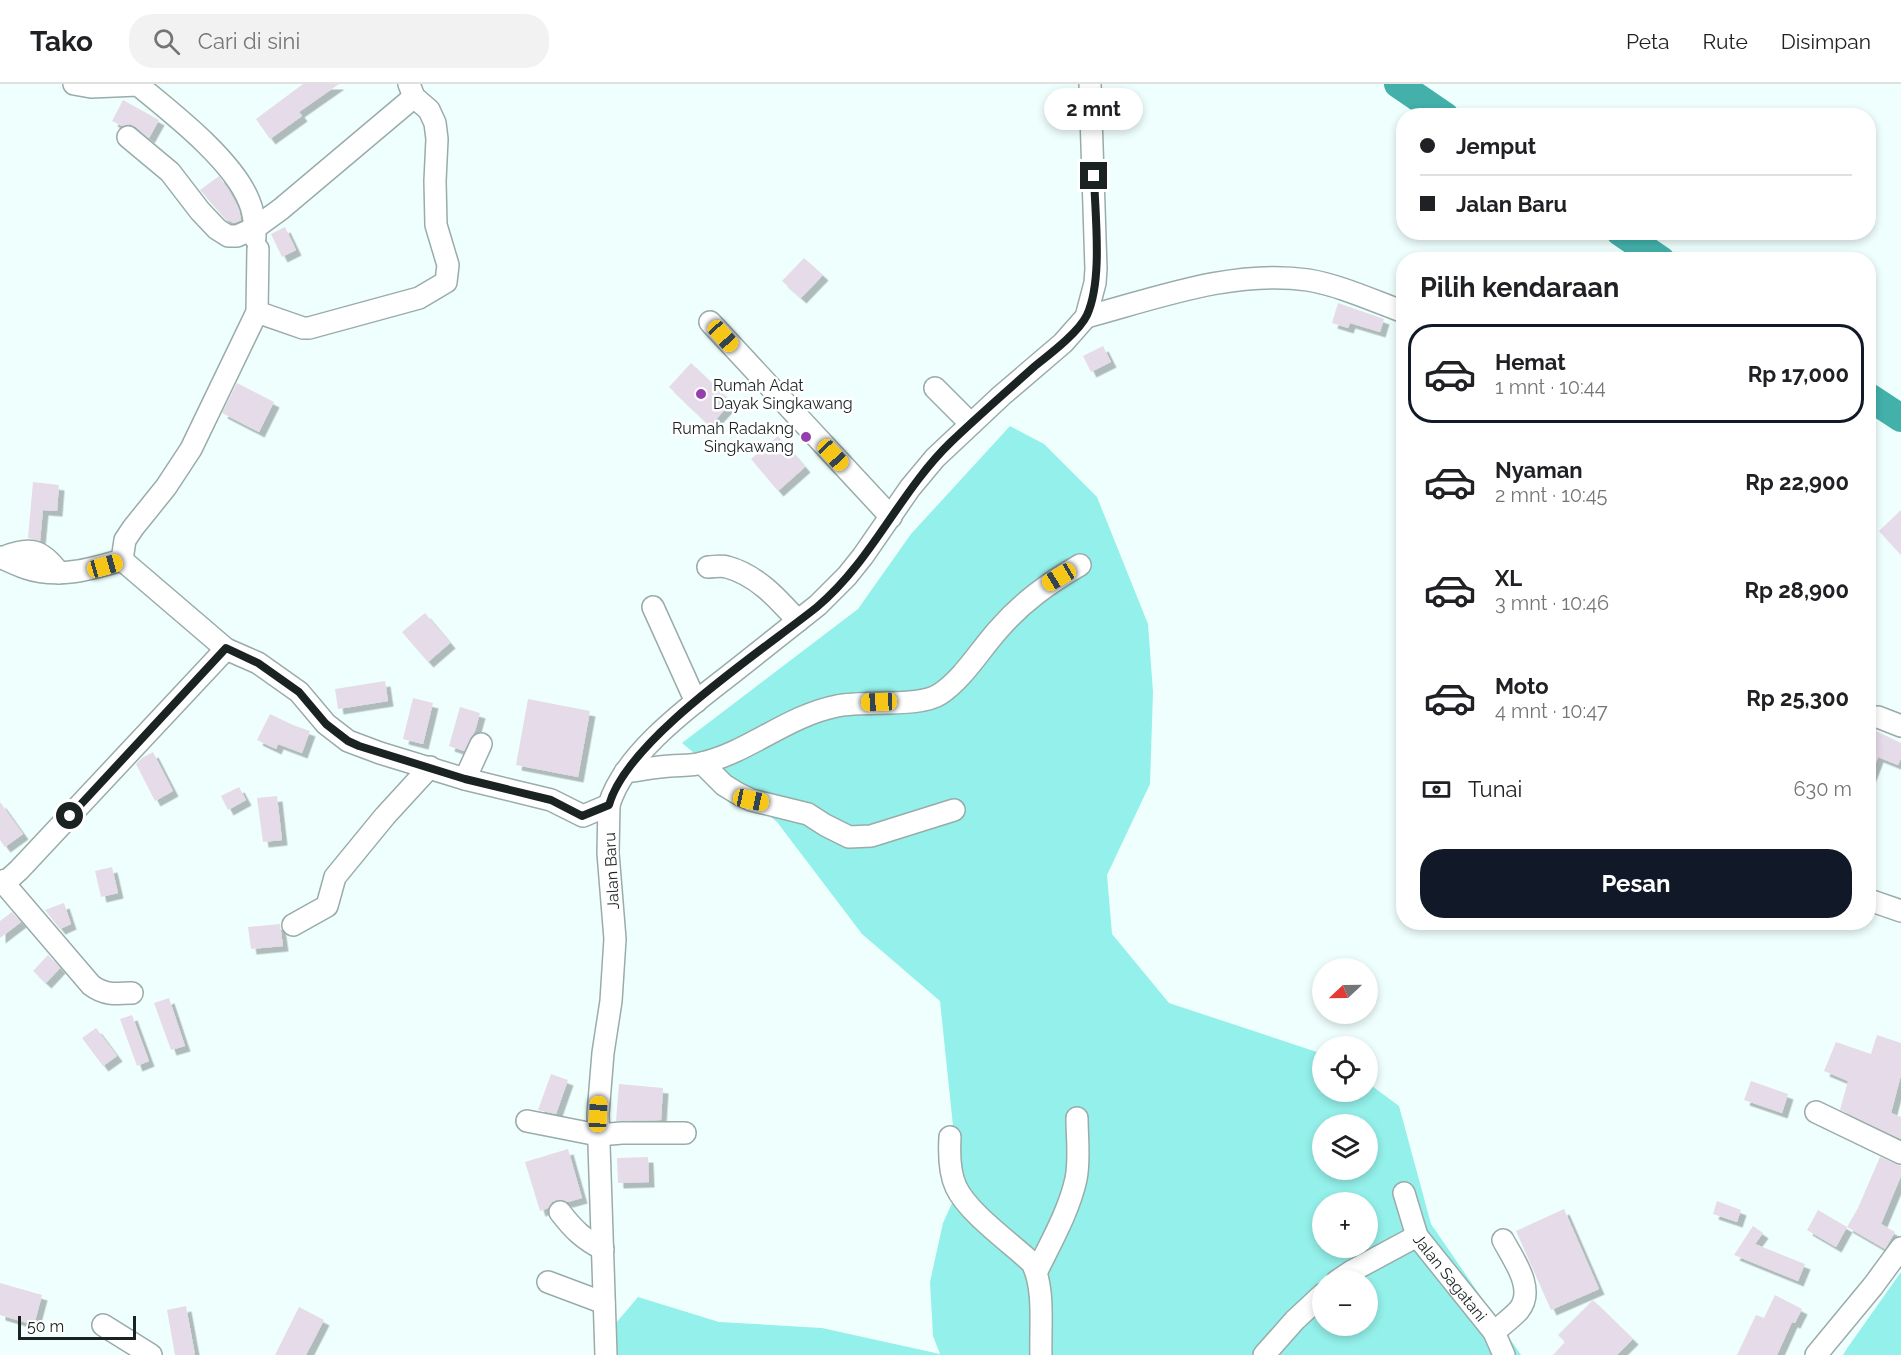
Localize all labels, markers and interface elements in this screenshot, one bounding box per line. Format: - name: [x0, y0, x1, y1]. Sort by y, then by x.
- search box: [129, 14, 549, 68]
- text: Tako: [30, 25, 93, 58]
- icon: search: [150, 25, 183, 58]
- text: Cari di sini: [198, 28, 300, 54]
- text: Peta: [1626, 29, 1670, 54]
- text: Rute: [1703, 29, 1748, 54]
- text: Disimpan: [1781, 29, 1871, 54]
- callout: 2 mnt: [1044, 89, 1144, 131]
- text: 2 mnt: [1066, 97, 1121, 121]
- text: Jemput: [1456, 133, 1536, 159]
- route end: [1080, 162, 1107, 189]
- text: Jalan Baru: [1456, 191, 1567, 217]
- text: Pilih kendaraan: [1420, 272, 1619, 303]
- car: [704, 317, 742, 355]
- icon: car: [1423, 347, 1477, 401]
- text: Hemat: [1495, 349, 1566, 375]
- text: Rp 17,000: [1748, 361, 1849, 387]
- text: 1 mnt · 10:44: [1495, 375, 1606, 399]
- place label: Rumah Adat Dayak Singkawang: [713, 376, 853, 413]
- marker: Rumah Adat Dayak Singkawang: [694, 387, 708, 401]
- place label: Rumah Radakng Singkawang: [672, 419, 794, 456]
- marker: Rumah Radakng Singkawang: [799, 430, 813, 444]
- car: [814, 436, 852, 474]
- icon: car: [1423, 455, 1477, 509]
- text: Nyaman: [1495, 457, 1583, 483]
- text: Rp 22,900: [1745, 469, 1849, 495]
- text: 2 mnt · 10:45: [1495, 483, 1608, 507]
- car: [85, 552, 125, 580]
- car: [1039, 560, 1079, 594]
- icon: car: [1423, 563, 1477, 617]
- text: XL: [1495, 565, 1522, 591]
- text: Rp 28,900: [1744, 577, 1849, 603]
- text: 3 mnt · 10:46: [1495, 591, 1609, 615]
- icon: car: [1423, 671, 1477, 725]
- text: Moto: [1495, 673, 1549, 699]
- text: Rp 25,300: [1746, 685, 1849, 711]
- car: [861, 692, 897, 712]
- text: 4 mnt · 10:47: [1495, 699, 1608, 723]
- icon: cash: [1420, 773, 1453, 806]
- text: Tunai: [1468, 776, 1522, 802]
- text: 630 m: [1794, 777, 1852, 801]
- car: [732, 787, 770, 813]
- route start: [56, 802, 83, 829]
- street label: Jalan Baru: [600, 832, 623, 910]
- button: Pesan: [1420, 849, 1852, 918]
- north arrow: [1312, 958, 1378, 1024]
- map controls: [1312, 958, 1378, 1336]
- button: locate: [1312, 1036, 1378, 1102]
- car: [588, 1096, 608, 1132]
- button: layers: [1312, 1114, 1378, 1180]
- button: +: [1312, 1192, 1378, 1258]
- street label: Jalan Sagatani: [1409, 1230, 1491, 1325]
- button: −: [1312, 1270, 1378, 1336]
- scale bar: [18, 1313, 136, 1340]
- text: 50 m: [27, 1317, 64, 1336]

